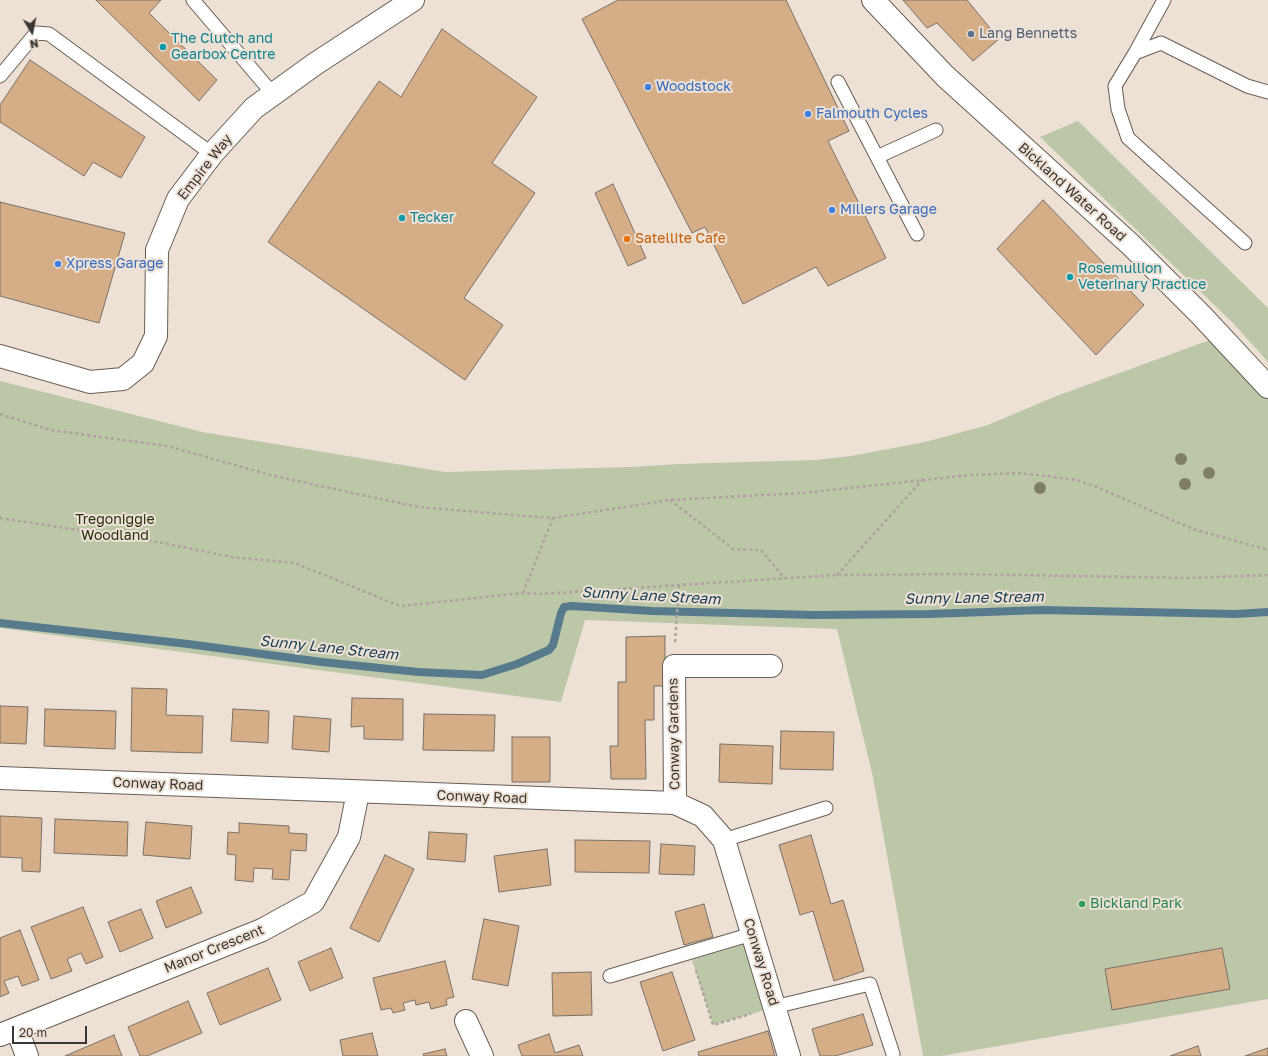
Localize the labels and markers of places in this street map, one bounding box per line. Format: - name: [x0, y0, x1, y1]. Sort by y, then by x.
- place label: Lang Bennetts: [979, 26, 1077, 42]
- marker: Lang Bennetts: [966, 29, 976, 39]
- place label: The Clutch and Gearbox Centre: [171, 31, 275, 64]
- marker: The Clutch and Gearbox Centre: [158, 42, 168, 52]
- place label: Woodstock: [656, 79, 731, 95]
- marker: Woodstock: [643, 82, 653, 92]
- place label: Falmouth Cycles: [816, 106, 928, 122]
- marker: Falmouth Cycles: [803, 109, 813, 119]
- place label: Millers Garage: [840, 202, 937, 218]
- marker: Millers Garage: [827, 205, 837, 215]
- place label: Tecker: [410, 210, 454, 226]
- marker: Tecker: [397, 213, 407, 223]
- place label: Satellite Cafe: [635, 231, 726, 247]
- marker: Satellite Cafe: [622, 234, 632, 244]
- place label: Xpress Garage: [66, 256, 163, 272]
- marker: Xpress Garage: [53, 259, 63, 269]
- place label: Rosemullion Veterinary Practice: [1078, 261, 1206, 294]
- marker: Rosemullion Veterinary Practice: [1065, 272, 1075, 282]
- place label: Bickland Park: [1090, 896, 1182, 912]
- marker: Bickland Park: [1077, 899, 1087, 909]

